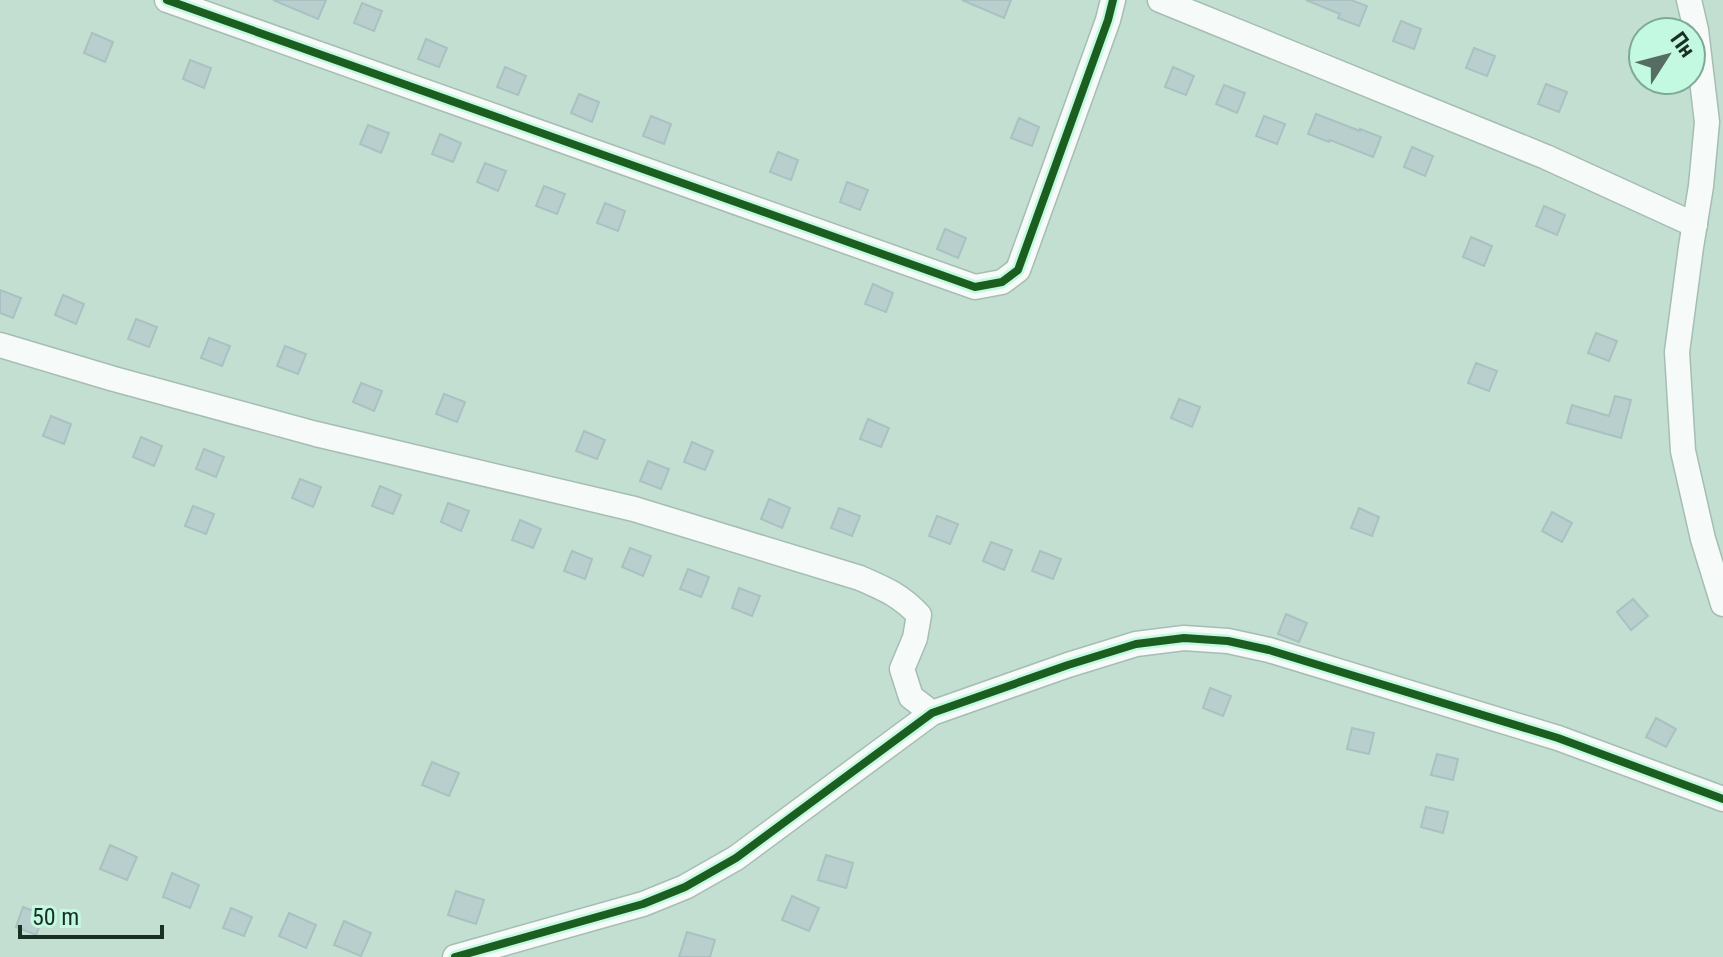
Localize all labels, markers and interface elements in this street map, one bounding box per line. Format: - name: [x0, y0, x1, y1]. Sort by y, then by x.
- north arrow: [1627, 16, 1707, 96]
- text: Пн: [1665, 27, 1700, 62]
- scale bar: [20, 889, 162, 939]
- text: 50 m: [32, 903, 79, 931]

